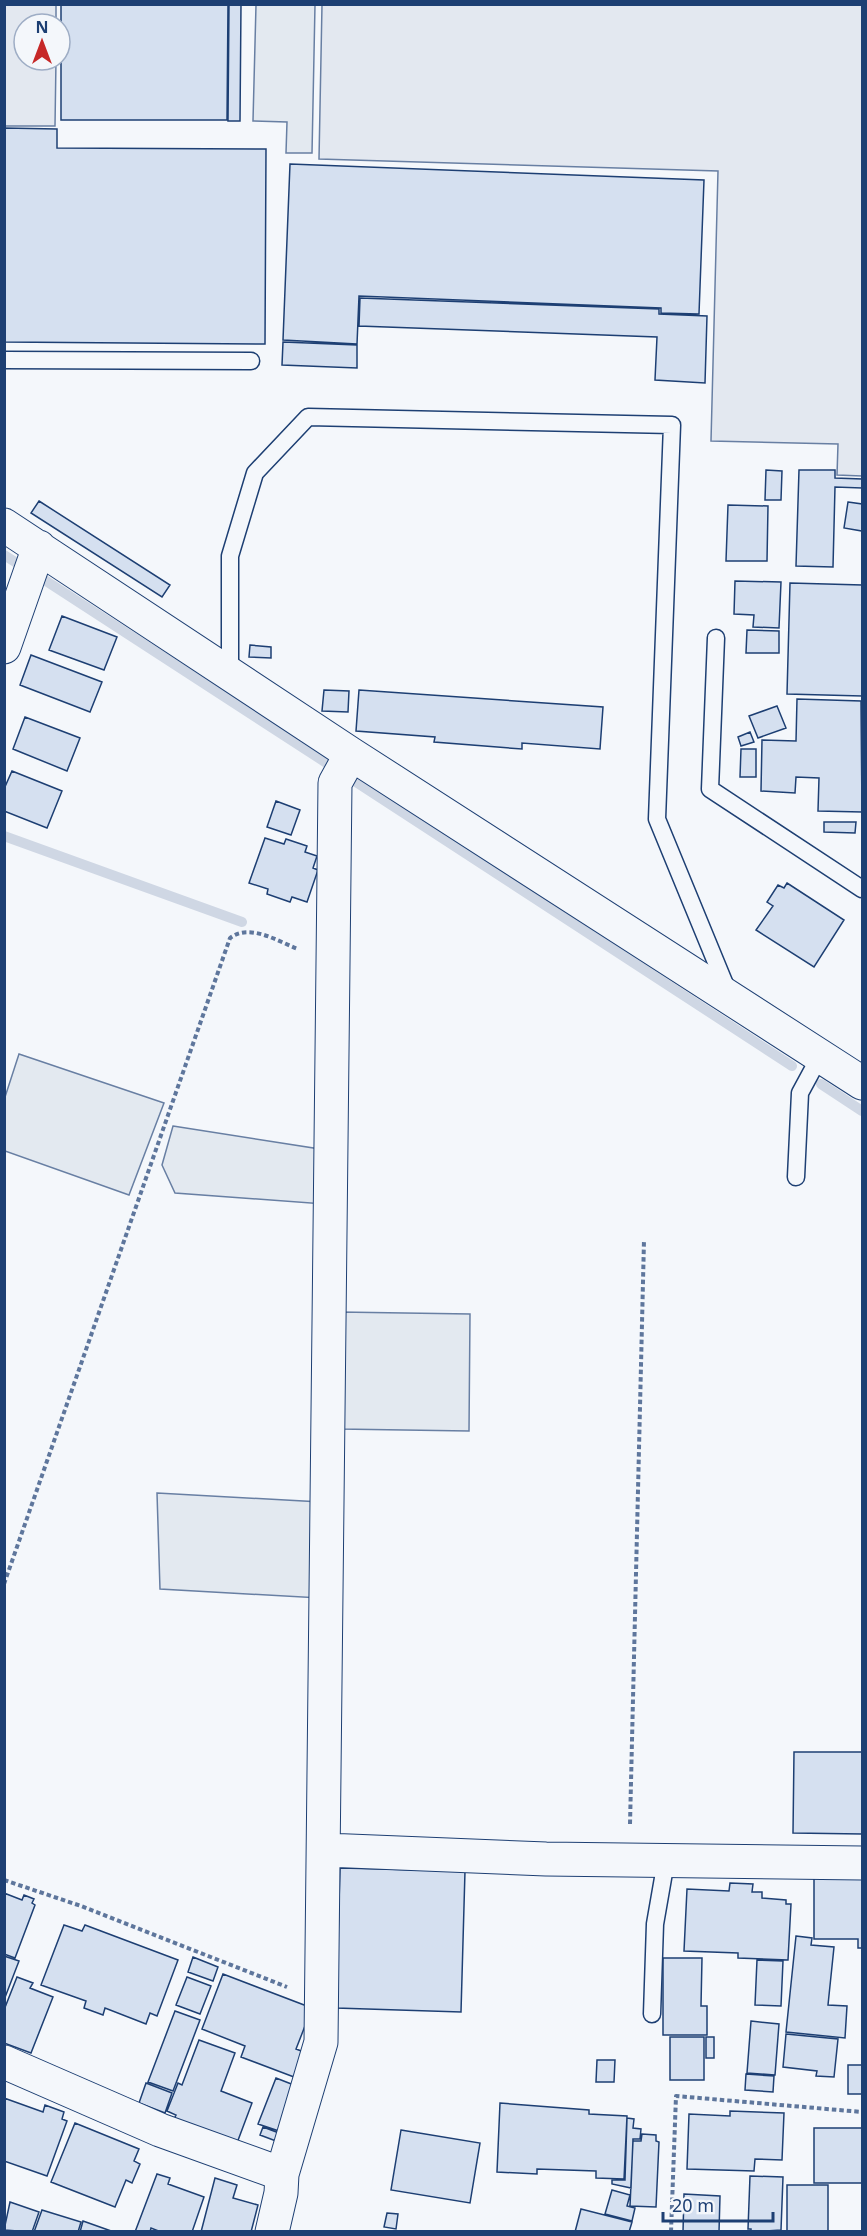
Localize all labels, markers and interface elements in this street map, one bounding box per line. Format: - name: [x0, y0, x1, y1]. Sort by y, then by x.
- north arrow: [12, 12, 72, 72]
- text: N: [35, 16, 49, 38]
- scale bar: [663, 2185, 772, 2223]
- text: 20 m: [672, 2193, 714, 2217]

